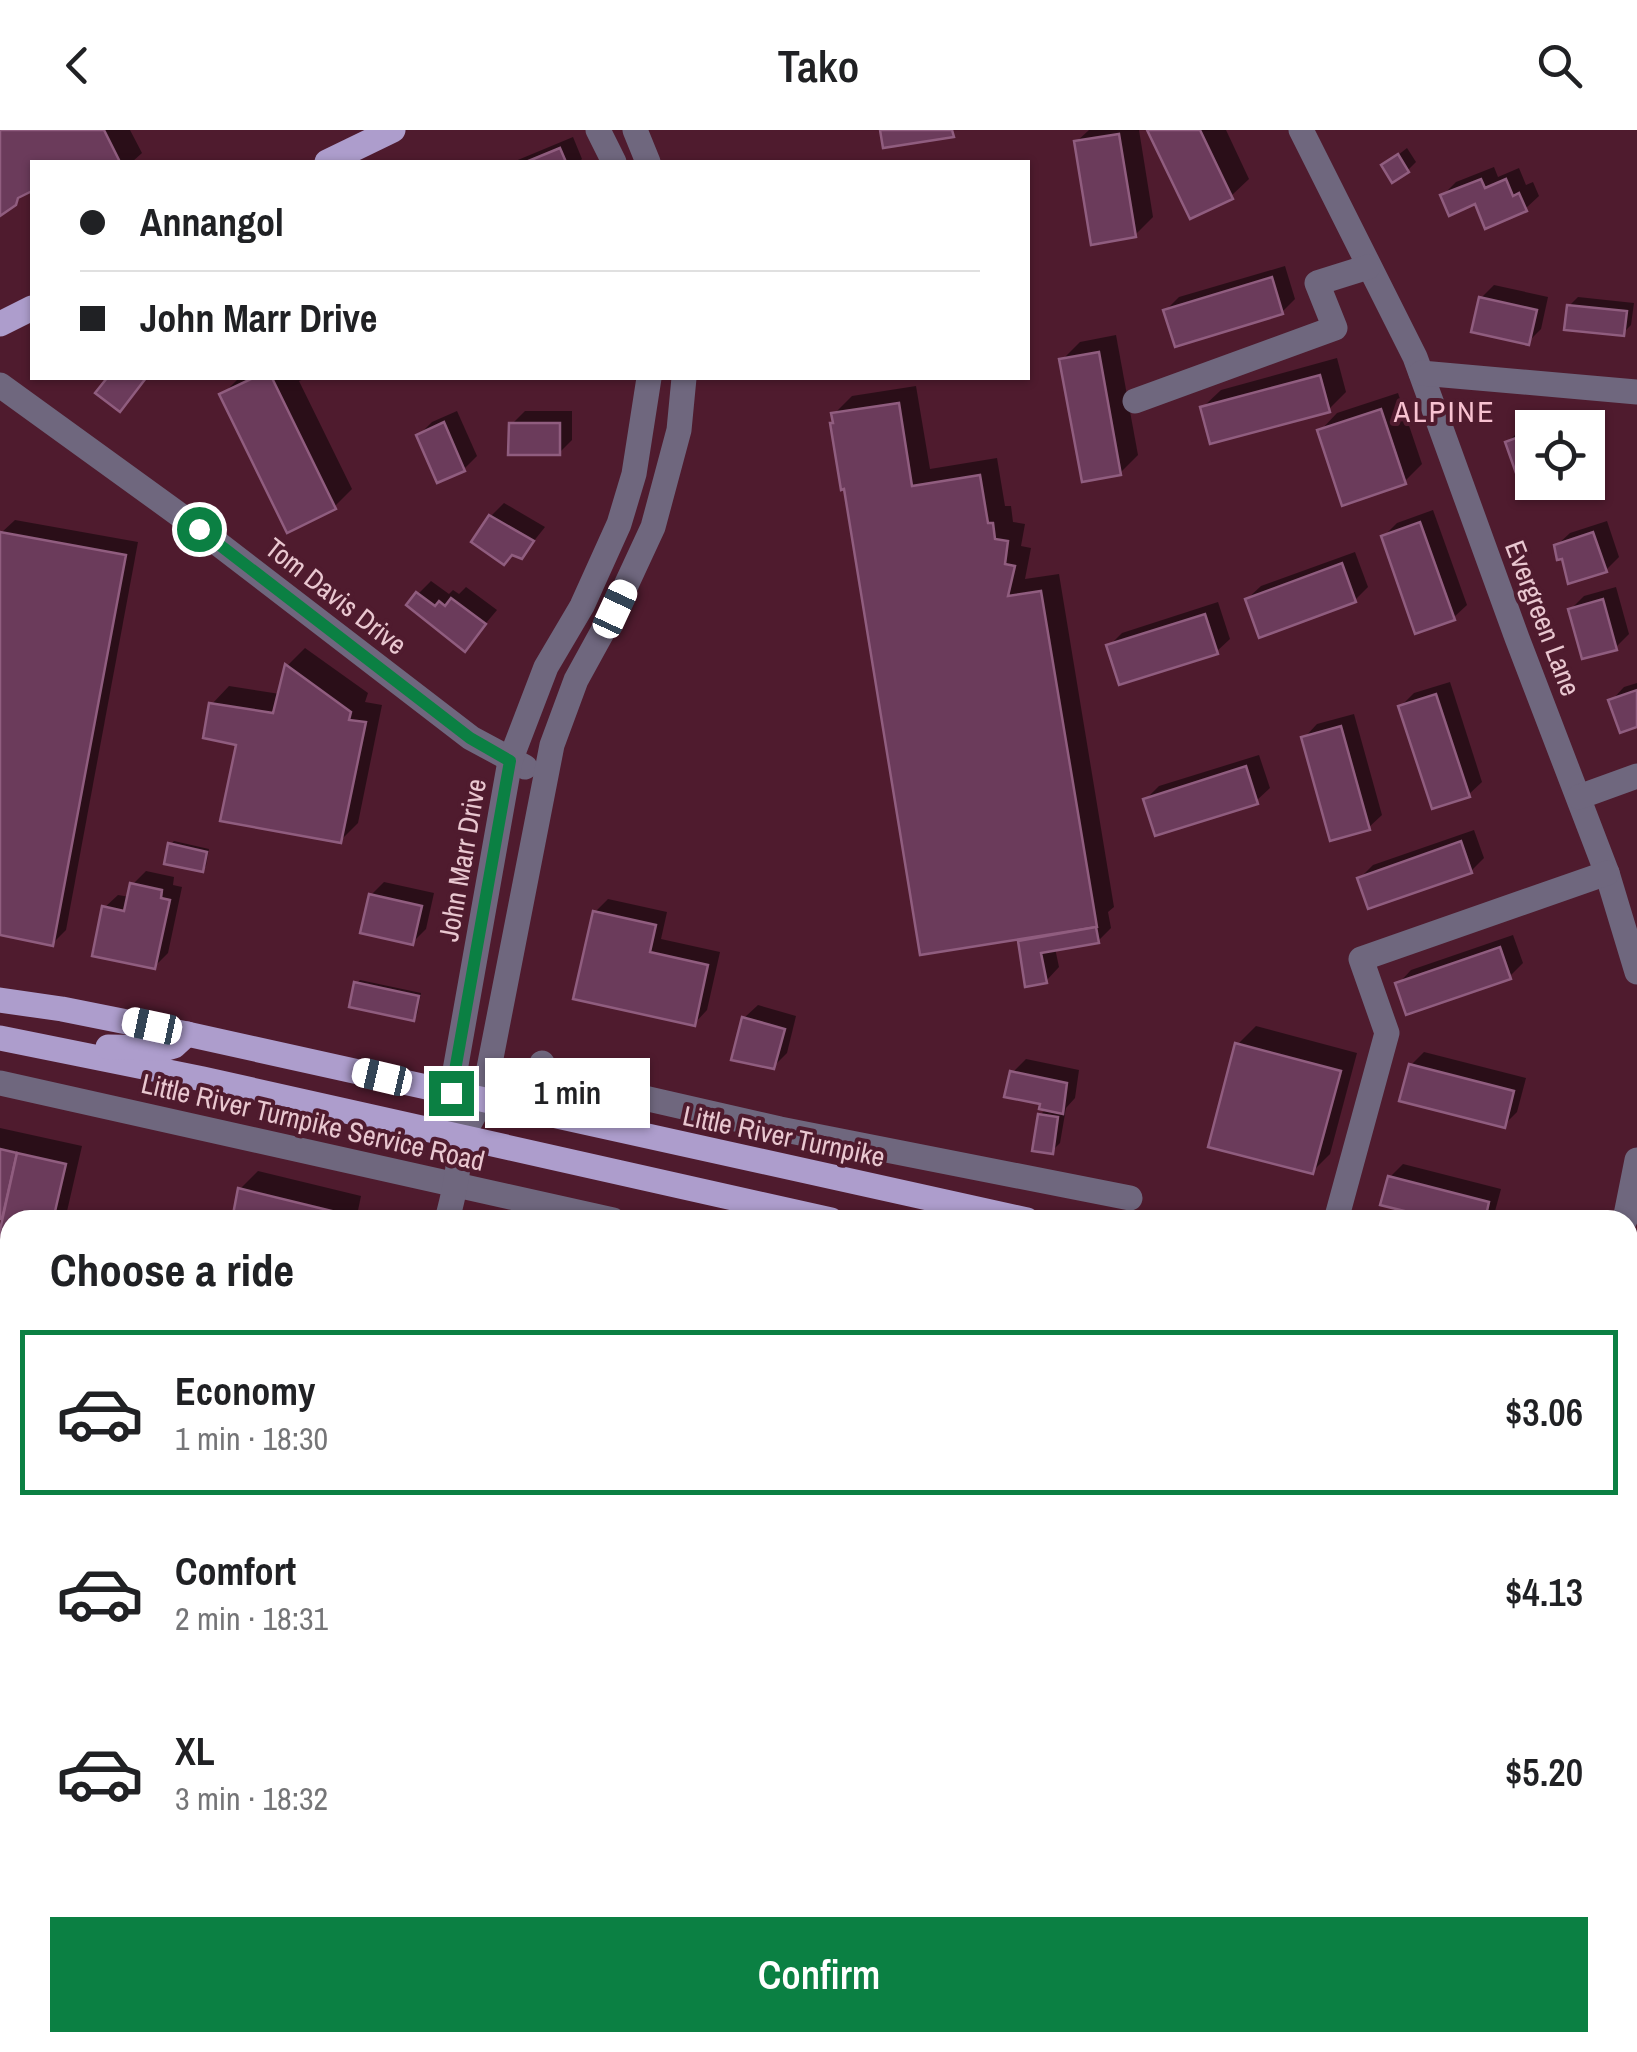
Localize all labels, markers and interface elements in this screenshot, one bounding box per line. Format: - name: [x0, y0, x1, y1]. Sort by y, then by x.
- text: Tako: [778, 35, 859, 96]
- icon: back: [50, 38, 105, 93]
- icon: search: [1532, 38, 1587, 93]
- text: Annangol: [140, 197, 284, 248]
- text: John Marr Drive: [140, 293, 377, 344]
- district label: ALPINE: [1393, 391, 1496, 431]
- map controls: [1515, 410, 1605, 500]
- button: locate: [1515, 410, 1605, 500]
- route start: [177, 507, 222, 552]
- street label: Tom Davis Drive: [257, 529, 415, 663]
- street label: Evergreen Lane: [1496, 535, 1590, 701]
- car: [589, 575, 641, 643]
- street label: John Marr Drive: [429, 776, 495, 944]
- car: [120, 1005, 184, 1047]
- car: [349, 1056, 415, 1098]
- callout: 1 min: [486, 1058, 651, 1128]
- street label: Little River Turnpike Service Road: [138, 1064, 488, 1180]
- route end: [429, 1071, 474, 1116]
- text: 1 min: [534, 1071, 601, 1114]
- street label: Little River Turnpike: [679, 1096, 889, 1176]
- text: Choose a ride: [50, 1239, 294, 1300]
- text: Economy: [175, 1366, 315, 1417]
- icon: car: [55, 1368, 145, 1458]
- text: $3.06: [1505, 1387, 1583, 1438]
- text: 1 min · 18:30: [175, 1417, 328, 1460]
- text: Comfort: [175, 1546, 296, 1597]
- icon: car: [55, 1548, 145, 1638]
- text: $4.13: [1505, 1567, 1583, 1618]
- text: 2 min · 18:31: [175, 1597, 328, 1640]
- text: XL: [175, 1726, 215, 1777]
- icon: car: [55, 1728, 145, 1818]
- text: $5.20: [1505, 1747, 1583, 1798]
- text: 3 min · 18:32: [175, 1777, 328, 1820]
- button: Confirm: [50, 1917, 1588, 2032]

